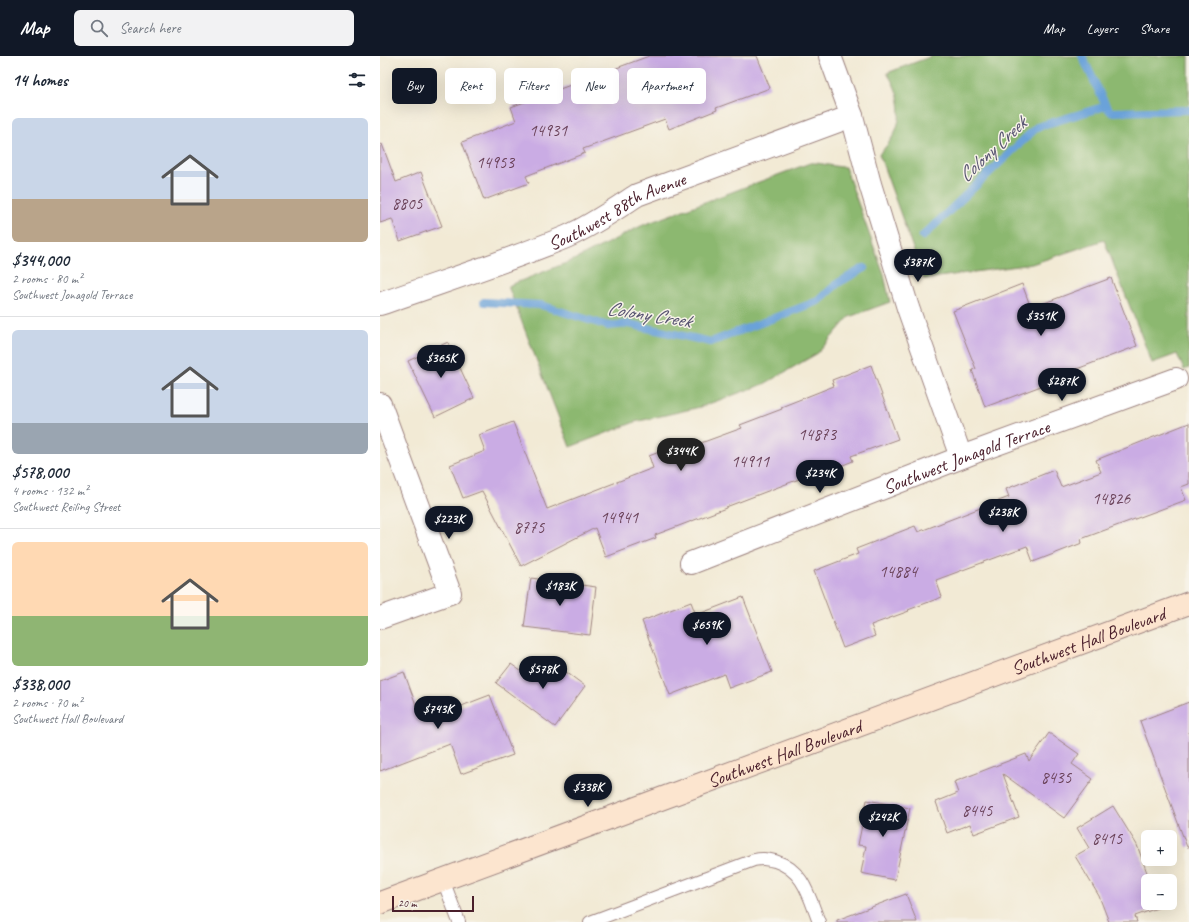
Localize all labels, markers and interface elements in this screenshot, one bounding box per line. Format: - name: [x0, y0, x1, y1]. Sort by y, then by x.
- search box: [74, 10, 354, 46]
- text: Map: [20, 16, 50, 40]
- icon: search: [88, 17, 110, 39]
- text: Search here: [120, 19, 181, 38]
- text: Map: [1043, 20, 1065, 37]
- text: Layers: [1087, 20, 1118, 37]
- text: Share: [1140, 20, 1169, 37]
- chip: Buy: [392, 68, 437, 104]
- chip: Rent: [445, 68, 496, 104]
- chip: Filters: [504, 68, 563, 104]
- chip: New: [571, 68, 619, 104]
- chip: Apartment: [627, 68, 706, 104]
- icon: filters: [346, 69, 368, 91]
- text: 14 homes: [12, 70, 68, 91]
- water label: Colony Creek: [953, 109, 1034, 187]
- house number: 14931: [529, 120, 568, 141]
- icon: home: [154, 144, 226, 216]
- house number: 14953: [476, 152, 515, 173]
- street label: Southwest 88th Avenue: [545, 167, 691, 256]
- house number: 8805: [392, 193, 424, 214]
- pin: $387K: [890, 249, 946, 283]
- text: $344,000: [12, 250, 69, 271]
- text: $387K: [903, 254, 933, 270]
- text: 2 rooms · 80 m²: [12, 271, 82, 287]
- text: Southwest Jonagold Terrace: [12, 287, 132, 303]
- water label: Colony Creek: [605, 296, 696, 334]
- pin: $351K: [1013, 303, 1069, 337]
- text: $351K: [1026, 308, 1056, 324]
- pin: $365K: [413, 345, 469, 379]
- text: $365K: [426, 350, 456, 366]
- icon: home: [154, 356, 226, 428]
- pin: $287K: [1034, 368, 1090, 402]
- text: $287K: [1047, 373, 1077, 389]
- street label: Southwest Jonagold Terrace: [880, 414, 1055, 500]
- house number: 14873: [798, 424, 837, 445]
- pin: $344K: [653, 438, 709, 472]
- text: $344K: [666, 443, 696, 459]
- house number: 14911: [731, 451, 770, 472]
- pin: $234K: [792, 460, 848, 494]
- text: $578,000: [12, 462, 69, 483]
- text: $234K: [805, 465, 835, 481]
- text: 4 rooms · 132 m²: [12, 483, 88, 499]
- house number: 14826: [1092, 488, 1131, 509]
- text: Southwest Reiling Street: [12, 499, 120, 515]
- pin: $238K: [975, 499, 1031, 533]
- text: $238K: [988, 504, 1018, 520]
- pin: $223K: [421, 506, 477, 540]
- house number: 14941: [600, 507, 639, 528]
- text: $223K: [434, 511, 464, 527]
- house number: 8775: [514, 517, 546, 538]
- house number: 14884: [879, 561, 919, 582]
- icon: home: [154, 568, 226, 640]
- pin: $183K: [532, 573, 588, 607]
- text: $183K: [545, 578, 575, 594]
- street label: Southwest Hall Boulevard: [1008, 601, 1172, 681]
- pin: $659K: [679, 612, 735, 646]
- text: $659K: [692, 617, 722, 633]
- pin: $578K: [515, 656, 571, 690]
- text: $578K: [528, 661, 558, 677]
- text: $338,000: [12, 674, 69, 695]
- text: 2 rooms · 70 m²: [12, 695, 82, 711]
- pin: $743K: [410, 696, 466, 730]
- text: $743K: [423, 701, 453, 717]
- text: Southwest Hall Boulevard: [12, 711, 123, 727]
- street label: Southwest Hall Boulevard: [704, 713, 868, 794]
- house number: 8435: [1041, 767, 1073, 788]
- pin: $338K: [560, 774, 616, 808]
- text: $338K: [573, 779, 603, 795]
- house number: 8445: [962, 800, 994, 821]
- pin: $242K: [855, 804, 911, 838]
- text: $242K: [868, 809, 898, 825]
- house number: 8415: [1092, 828, 1124, 849]
- map controls: [1141, 830, 1177, 910]
- button: +: [1141, 830, 1177, 866]
- button: −: [1141, 874, 1177, 910]
- scale bar: [392, 894, 474, 913]
- text: 20 m: [398, 896, 417, 910]

